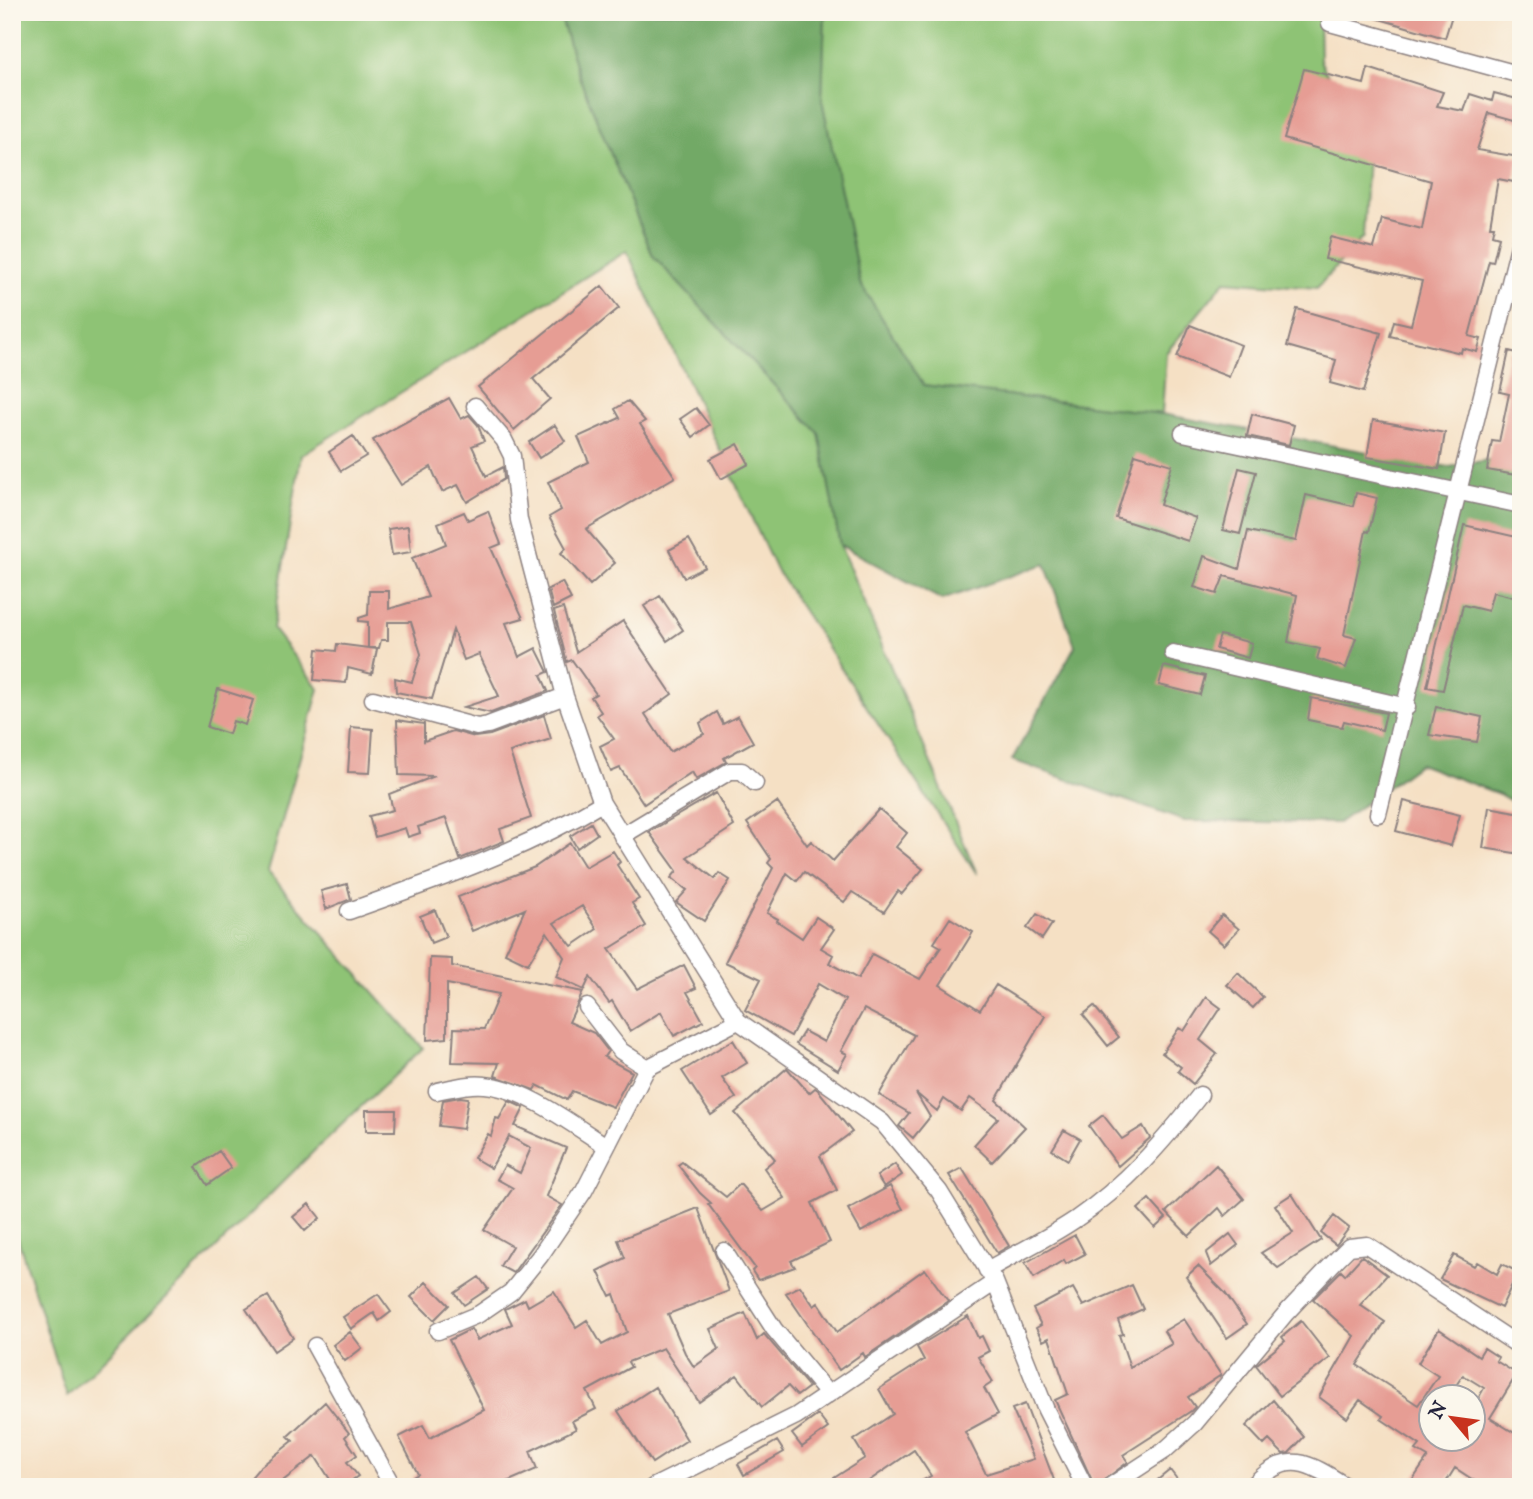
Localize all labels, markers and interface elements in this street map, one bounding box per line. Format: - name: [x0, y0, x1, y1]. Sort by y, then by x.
- north arrow: [1418, 1384, 1488, 1454]
- text: N: [1424, 1397, 1454, 1425]

